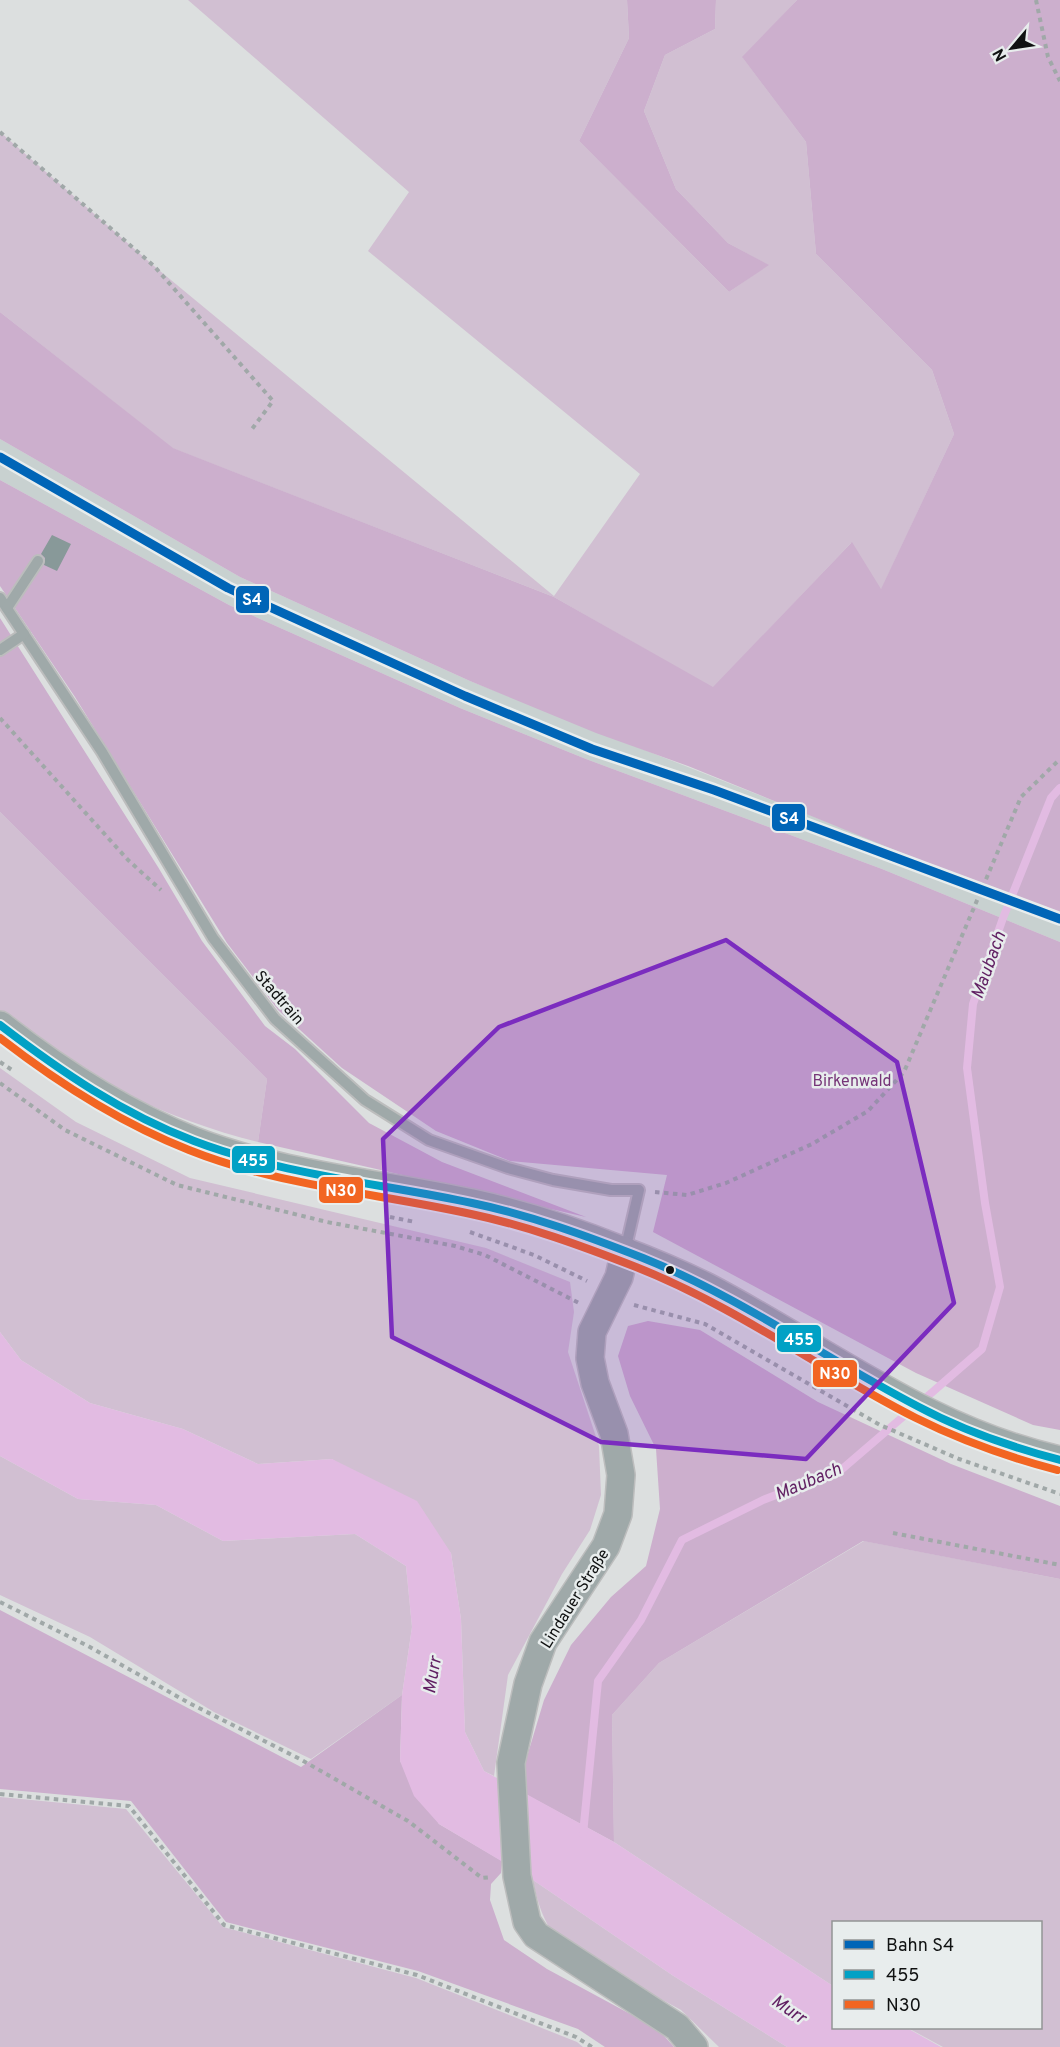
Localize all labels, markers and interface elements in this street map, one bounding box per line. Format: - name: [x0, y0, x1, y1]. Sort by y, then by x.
- north arrow: [982, 18, 1042, 78]
- text: N: [989, 44, 1012, 64]
- line badge: S4: [235, 585, 270, 614]
- text: S4: [242, 591, 262, 611]
- line badge: S4: [771, 803, 806, 832]
- text: S4: [779, 810, 799, 830]
- water label: Maubach: [967, 928, 1012, 1002]
- street label: Stadtrain: [249, 967, 308, 1030]
- park label: Birkenwald: [812, 1072, 892, 1092]
- line badge: 455: [231, 1145, 276, 1174]
- text: 455: [238, 1152, 268, 1172]
- line badge: N30: [318, 1176, 364, 1204]
- text: N30: [325, 1182, 357, 1202]
- unlabelled marker: [664, 1264, 676, 1276]
- line badge: 455: [776, 1324, 822, 1353]
- text: 455: [784, 1331, 814, 1351]
- line badge: N30: [812, 1359, 858, 1388]
- text: N30: [819, 1365, 851, 1385]
- water label: Maubach: [772, 1458, 846, 1507]
- street label: Lindauer Straße: [537, 1545, 614, 1653]
- water label: Murr: [419, 1653, 448, 1696]
- legend: [832, 1921, 1042, 2029]
- text: Bahn S4: [886, 1935, 954, 1958]
- text: 455: [886, 1965, 920, 1988]
- water label: Murr: [766, 1990, 812, 2031]
- text: N30: [886, 1995, 921, 2018]

